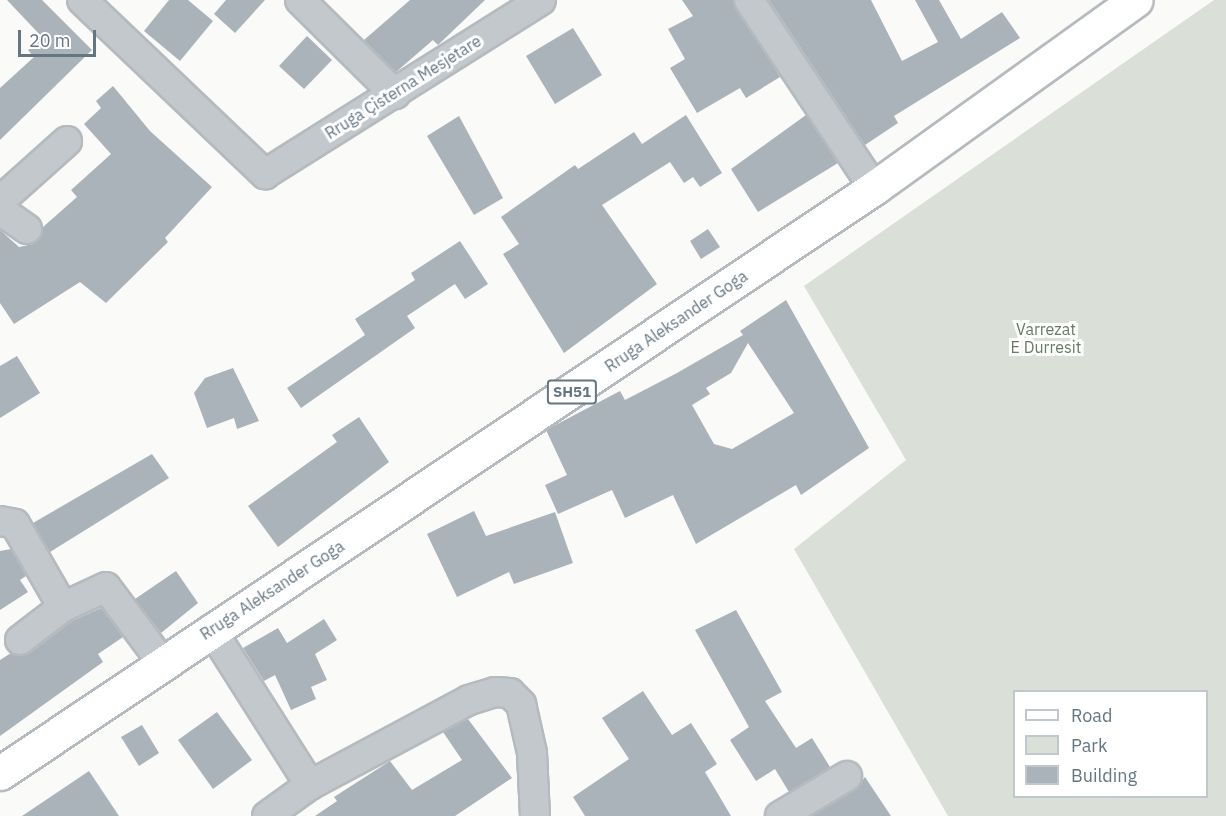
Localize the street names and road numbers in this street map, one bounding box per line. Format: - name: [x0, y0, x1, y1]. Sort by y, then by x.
- street label: Rruga Çisterna Mesjetare: [321, 31, 485, 143]
- street label: Rruga Aleksander Goga: [601, 266, 751, 376]
- road number: SH51: [546, 380, 598, 404]
- street label: Rruga Aleksander Goga: [196, 536, 348, 644]

